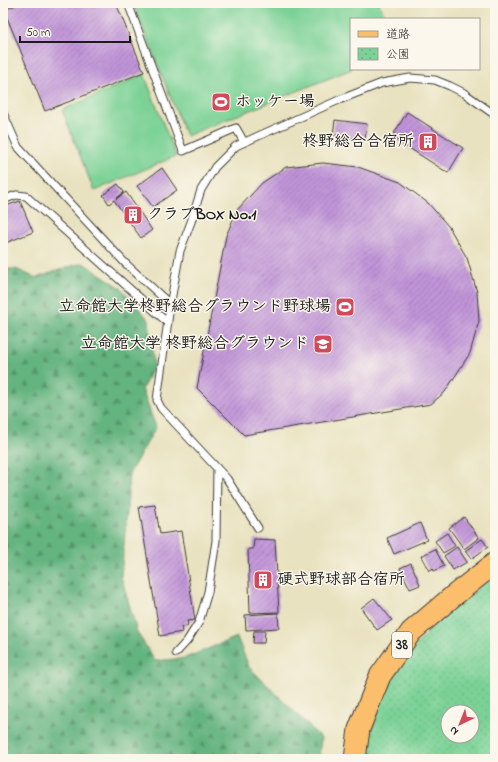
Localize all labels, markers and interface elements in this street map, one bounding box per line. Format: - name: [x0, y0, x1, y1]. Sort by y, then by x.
- scale bar: [20, 18, 130, 44]
- legend: [350, 18, 480, 70]
- text: 50 m: [26, 24, 50, 42]
- text: 道路: [386, 26, 410, 44]
- text: 公園: [386, 46, 410, 64]
- place label: ホッケー場: [235, 90, 315, 114]
- sports icon: ホッケー場: [210, 91, 232, 113]
- place label: 柊野総合合宿所: [302, 130, 414, 154]
- building icon: 柊野総合合宿所: [417, 131, 439, 153]
- place label: クラブBOX No.1: [147, 203, 257, 227]
- building icon: クラブBOX No.1: [122, 204, 144, 226]
- place label: 立命館大学柊野総合グラウンド野球場: [59, 295, 331, 319]
- sports icon: 立命館大学柊野総合グラウンド野球場: [334, 296, 356, 318]
- place label: 立命館大学 柊野総合グラウンド: [81, 332, 309, 356]
- school or university icon: 立命館大学 柊野総合グラウンド: [312, 333, 334, 355]
- place label: 硬式野球部合宿所: [277, 568, 405, 592]
- building icon: 硬式野球部合宿所: [252, 569, 274, 591]
- road number: 38: [392, 632, 412, 658]
- north arrow: [440, 704, 480, 744]
- text: N: [446, 722, 462, 739]

